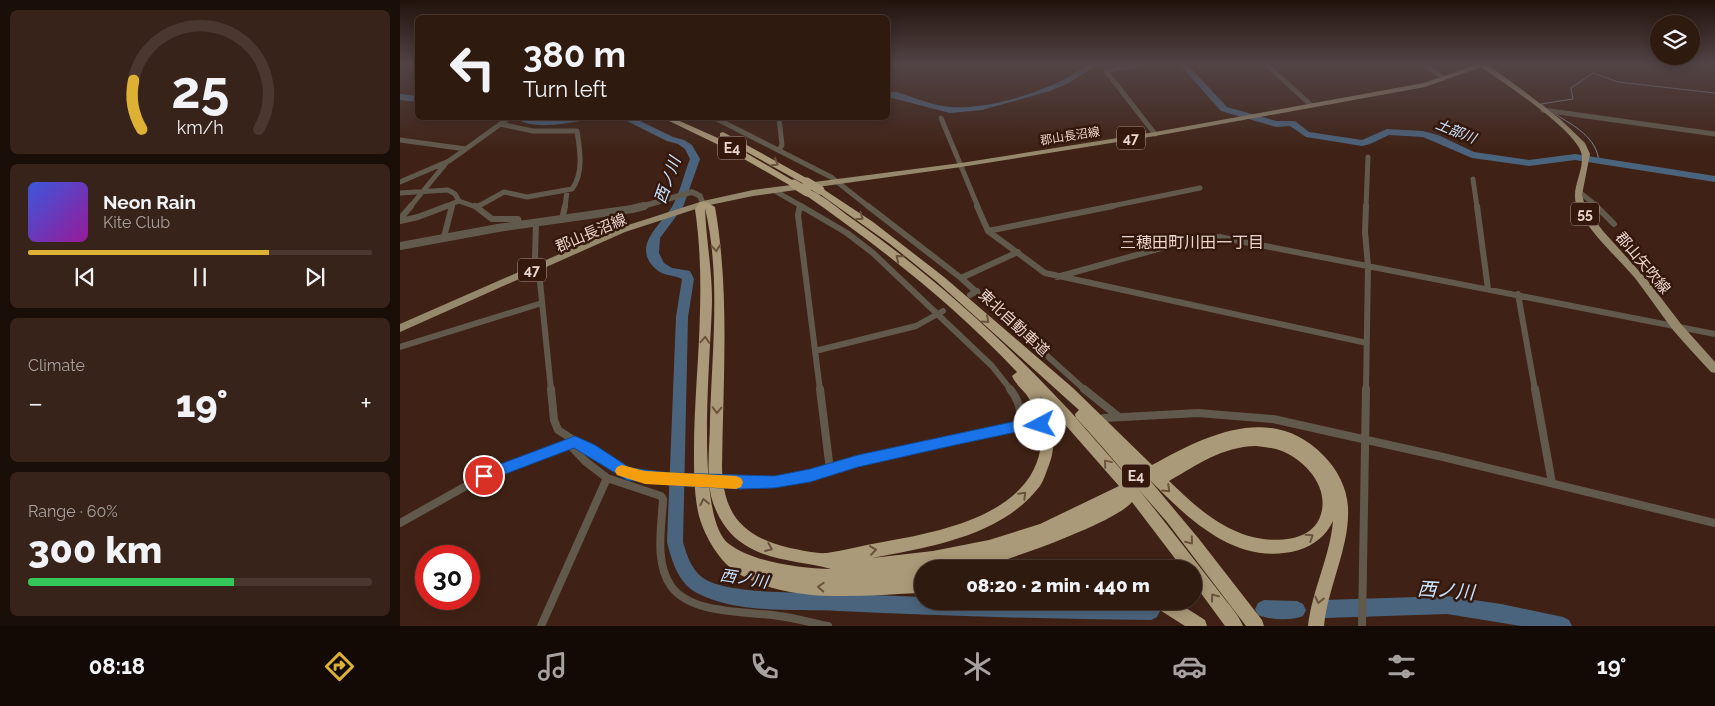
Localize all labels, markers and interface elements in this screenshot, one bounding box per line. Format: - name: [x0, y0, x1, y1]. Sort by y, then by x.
- map controls: [1650, 15, 1700, 65]
- button: layers: [1650, 15, 1700, 65]
- text: 380 m: [523, 34, 626, 75]
- icon: left: [440, 35, 505, 100]
- text: 25: [171, 59, 229, 120]
- text: Turn left: [523, 76, 607, 102]
- water label: 土部川: [1434, 116, 1480, 147]
- text: km/h: [176, 117, 224, 138]
- street label: 郡山長沼線: [1039, 124, 1101, 148]
- road number: 47: [1117, 126, 1145, 150]
- road number: E4: [718, 136, 746, 160]
- water label: 西ノ川: [650, 152, 685, 206]
- one-way arrow: [770, 157, 779, 167]
- text: Neon Rain: [103, 191, 196, 213]
- road number: 55: [1571, 202, 1599, 225]
- street label: 郡山長沼線: [553, 210, 629, 256]
- one-way arrow: [854, 211, 864, 220]
- text: Kite Club: [103, 213, 170, 232]
- street label: 郡山矢吹線: [1612, 228, 1674, 298]
- district label: 三穂田町川田一丁目: [1120, 233, 1264, 252]
- one-way arrow: [710, 244, 721, 252]
- one-way arrow: [895, 254, 904, 263]
- road number: 47: [518, 258, 546, 282]
- icon: previous: [71, 263, 99, 291]
- icon: pause: [186, 263, 214, 291]
- icon: next: [301, 263, 329, 291]
- street label: 東北自動車道: [975, 286, 1053, 360]
- one-way arrow: [980, 314, 989, 323]
- one-way arrow: [699, 336, 710, 344]
- text: Climate: [28, 356, 85, 375]
- text: 19°: [176, 381, 228, 426]
- text: −: [28, 387, 43, 420]
- text: +: [360, 387, 372, 420]
- position arrow: [1013, 398, 1065, 450]
- one-way arrow: [712, 406, 722, 414]
- pin: [463, 455, 505, 497]
- one-way arrow: [1104, 459, 1113, 468]
- icon: arrive: [470, 462, 498, 490]
- road number: E4: [1122, 464, 1150, 488]
- one-way arrow: [1161, 483, 1170, 492]
- one-way arrow: [1017, 491, 1026, 500]
- one-way arrow: [699, 498, 709, 507]
- text: Range · 60%: [28, 502, 118, 521]
- text: 300 km: [28, 527, 162, 572]
- one-way arrow: [1304, 534, 1314, 543]
- one-way arrow: [1184, 535, 1193, 544]
- one-way arrow: [764, 542, 773, 552]
- speed limit sign: 30: [415, 545, 480, 610]
- one-way arrow: [869, 546, 878, 556]
- water label: 西ノ川: [719, 565, 771, 592]
- text: 08:20 · 2 min · 440 m: [966, 574, 1150, 596]
- water label: 西ノ川: [1417, 577, 1477, 603]
- one-way arrow: [817, 582, 825, 592]
- one-way arrow: [1211, 593, 1220, 603]
- one-way arrow: [1314, 595, 1325, 604]
- icon: directions: [322, 649, 357, 684]
- icon: music: [535, 649, 570, 684]
- icon: phone: [747, 649, 782, 684]
- icon: climate: [960, 649, 995, 684]
- icon: car: [1172, 649, 1207, 684]
- icon: filters: [1384, 649, 1419, 684]
- text: 08:18: [89, 653, 145, 679]
- text: 19°: [1597, 653, 1626, 679]

